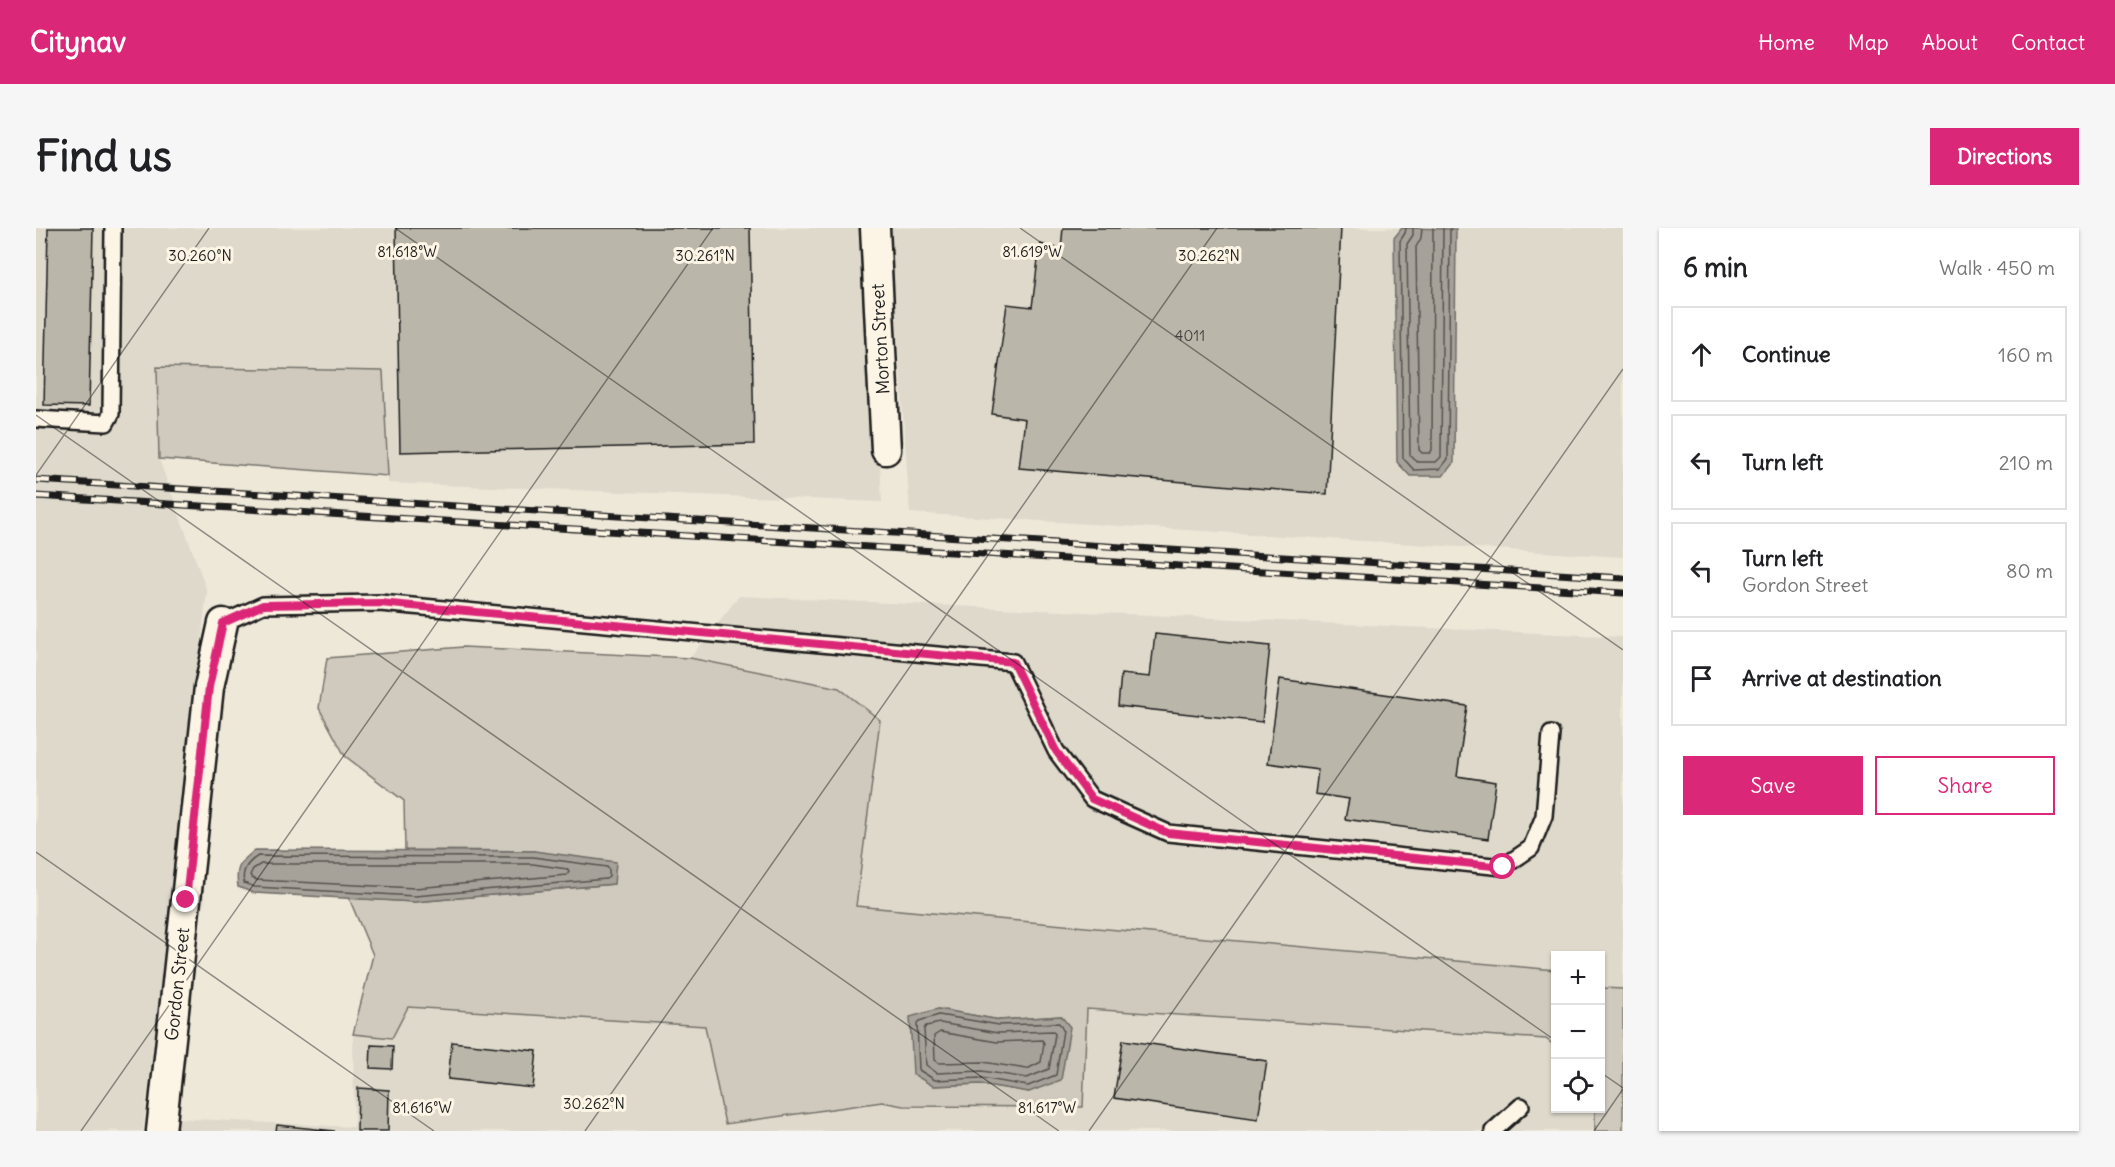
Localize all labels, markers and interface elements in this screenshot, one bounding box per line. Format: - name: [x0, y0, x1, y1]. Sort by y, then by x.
- text: Citynav: [30, 24, 126, 60]
- text: Home: [1758, 29, 1815, 56]
- text: Map: [1848, 29, 1889, 56]
- text: About: [1922, 29, 1978, 56]
- text: Contact: [2011, 29, 2085, 56]
- button: Directions: [1930, 128, 2079, 185]
- text: Find us: [36, 130, 172, 182]
- text: 81.618°W: [377, 242, 437, 261]
- text: 81.619°W: [1002, 242, 1062, 261]
- text: 30.260°N: [168, 246, 232, 265]
- text: 30.261°N: [675, 246, 735, 265]
- text: 30.262°N: [1178, 246, 1240, 265]
- text: 6 min: [1683, 251, 1748, 284]
- text: Walk · 450 m: [1939, 255, 2055, 280]
- street label: Morton Street: [866, 283, 894, 395]
- house number: 4011: [1175, 326, 1205, 345]
- icon: ahead: [1685, 338, 1718, 371]
- text: Continue: [1742, 340, 1831, 368]
- text: 160 m: [1998, 342, 2053, 367]
- icon: left: [1685, 446, 1718, 479]
- text: Turn left: [1742, 448, 1823, 476]
- text: 210 m: [1999, 450, 2053, 475]
- text: Turn left: [1742, 544, 1823, 572]
- icon: left: [1685, 554, 1718, 587]
- text: 80 m: [2006, 558, 2053, 583]
- text: Gordon Street: [1742, 572, 1868, 597]
- icon: arrive: [1685, 662, 1718, 695]
- text: Arrive at destination: [1742, 664, 1942, 692]
- button: Save: [1683, 756, 1863, 815]
- button: Share: [1875, 756, 2055, 815]
- route start: [1489, 853, 1515, 879]
- route end: [172, 886, 198, 912]
- street label: Gordon Street: [160, 926, 194, 1042]
- map controls: [1551, 951, 1605, 1113]
- button: +: [1551, 951, 1605, 1005]
- button: −: [1551, 1005, 1605, 1059]
- button: locate: [1551, 1059, 1605, 1113]
- text: 30.262°N: [563, 1094, 625, 1113]
- text: 81.616°W: [392, 1098, 452, 1117]
- text: 81.617°W: [1018, 1098, 1077, 1117]

